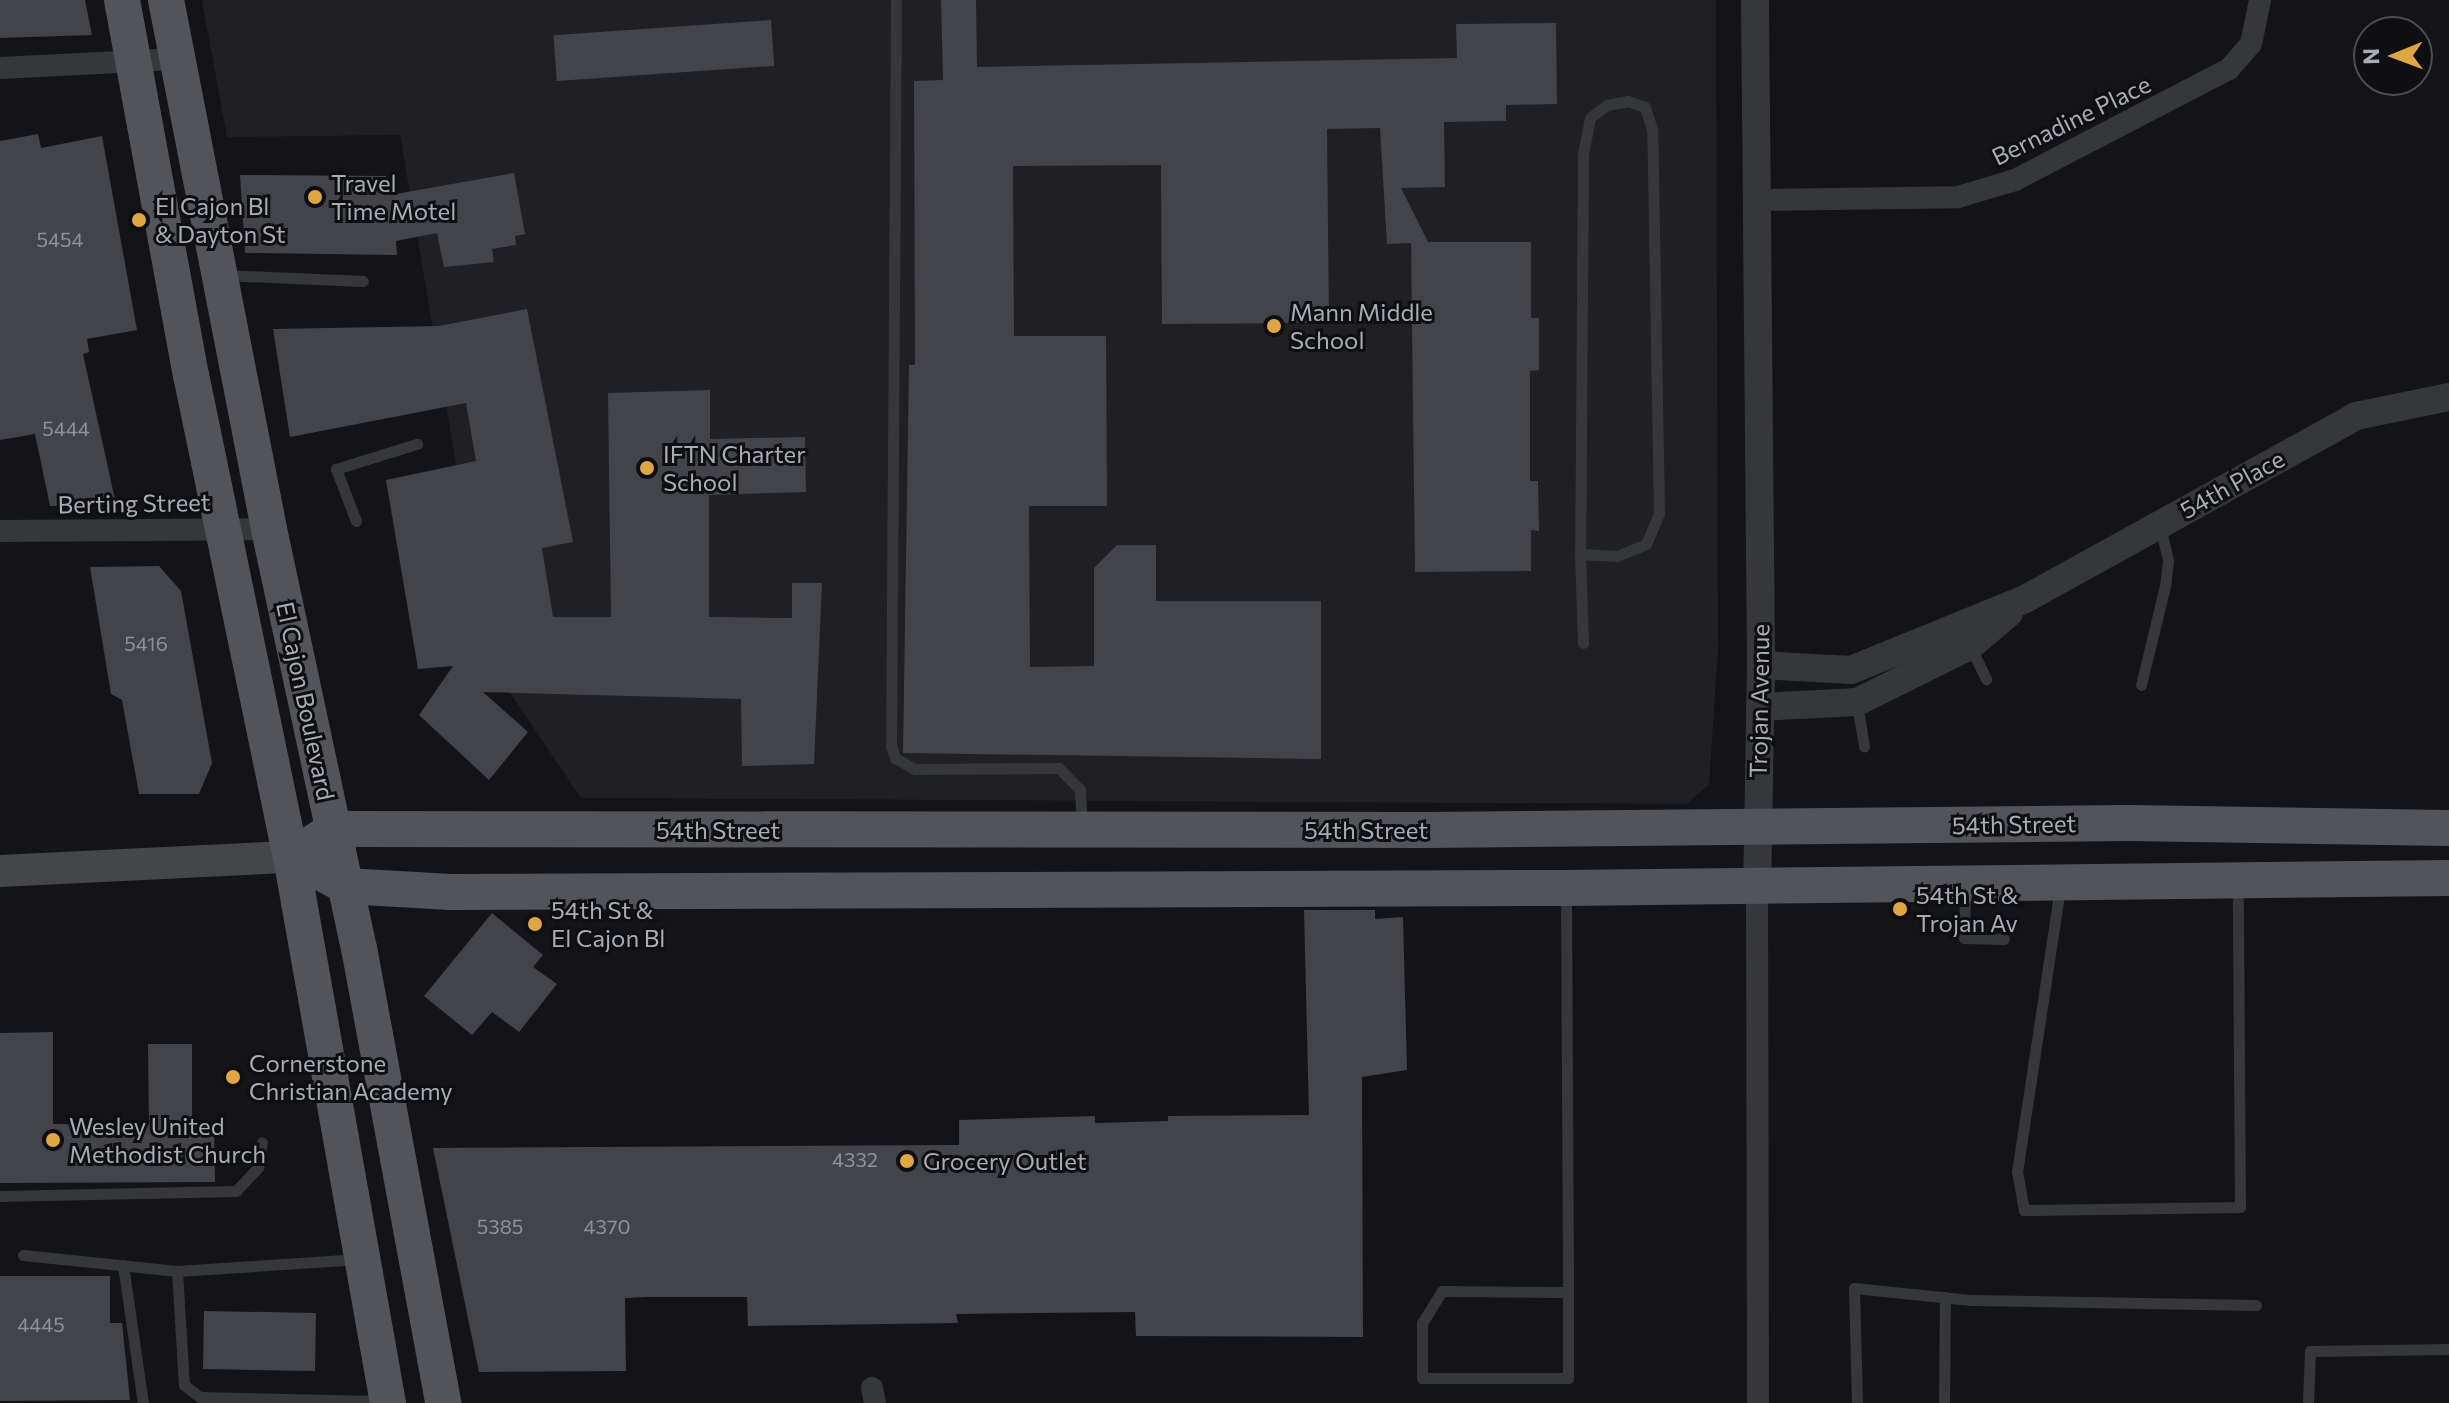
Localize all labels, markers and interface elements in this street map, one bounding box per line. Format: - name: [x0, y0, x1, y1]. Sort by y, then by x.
- north arrow: [2353, 16, 2433, 96]
- text: N: [2357, 48, 2384, 65]
- street label: Bernadine Place: [1987, 69, 2155, 171]
- place label: Travel Time Motel: [331, 169, 456, 225]
- marker: Travel Time Motel: [306, 188, 324, 206]
- place label: El Cajon Bl & Dayton St: [155, 192, 286, 248]
- marker: El Cajon Bl & Dayton St: [130, 211, 148, 229]
- house number: 5454: [37, 227, 83, 251]
- place label: Mann Middle School: [1290, 298, 1433, 354]
- marker: Mann Middle School: [1265, 317, 1283, 335]
- house number: 5444: [42, 416, 90, 440]
- place label: IFTN Charter School: [663, 440, 806, 496]
- street label: 54th Place: [2175, 444, 2289, 524]
- marker: IFTN Charter School: [638, 459, 656, 477]
- street label: Berting Street: [57, 487, 211, 519]
- street label: El Cajon Boulevard: [271, 599, 341, 803]
- street label: Trojan Avenue: [1743, 624, 1775, 778]
- house number: 5416: [124, 631, 168, 655]
- street label: 54th Street: [1952, 809, 2076, 839]
- street label: 54th Street: [656, 816, 780, 844]
- street label: 54th Street: [1304, 816, 1428, 844]
- place label: 54th St & Trojan Av: [1916, 881, 2018, 937]
- place label: 54th St & El Cajon Bl: [551, 896, 665, 952]
- marker: 54th St & Trojan Av: [1891, 900, 1909, 918]
- marker: 54th St & El Cajon Bl: [526, 915, 544, 933]
- place label: Cornerstone Christian Academy: [249, 1049, 453, 1105]
- marker: Cornerstone Christian Academy: [224, 1068, 242, 1086]
- place label: Wesley United Methodist Church: [69, 1112, 266, 1168]
- marker: Wesley United Methodist Church: [44, 1131, 62, 1149]
- house number: 4332: [832, 1147, 878, 1171]
- place label: Grocery Outlet: [923, 1147, 1087, 1175]
- marker: Grocery Outlet: [898, 1152, 916, 1170]
- house number: 5385: [477, 1214, 523, 1238]
- house number: 4370: [584, 1214, 630, 1238]
- house number: 4445: [17, 1312, 65, 1336]

